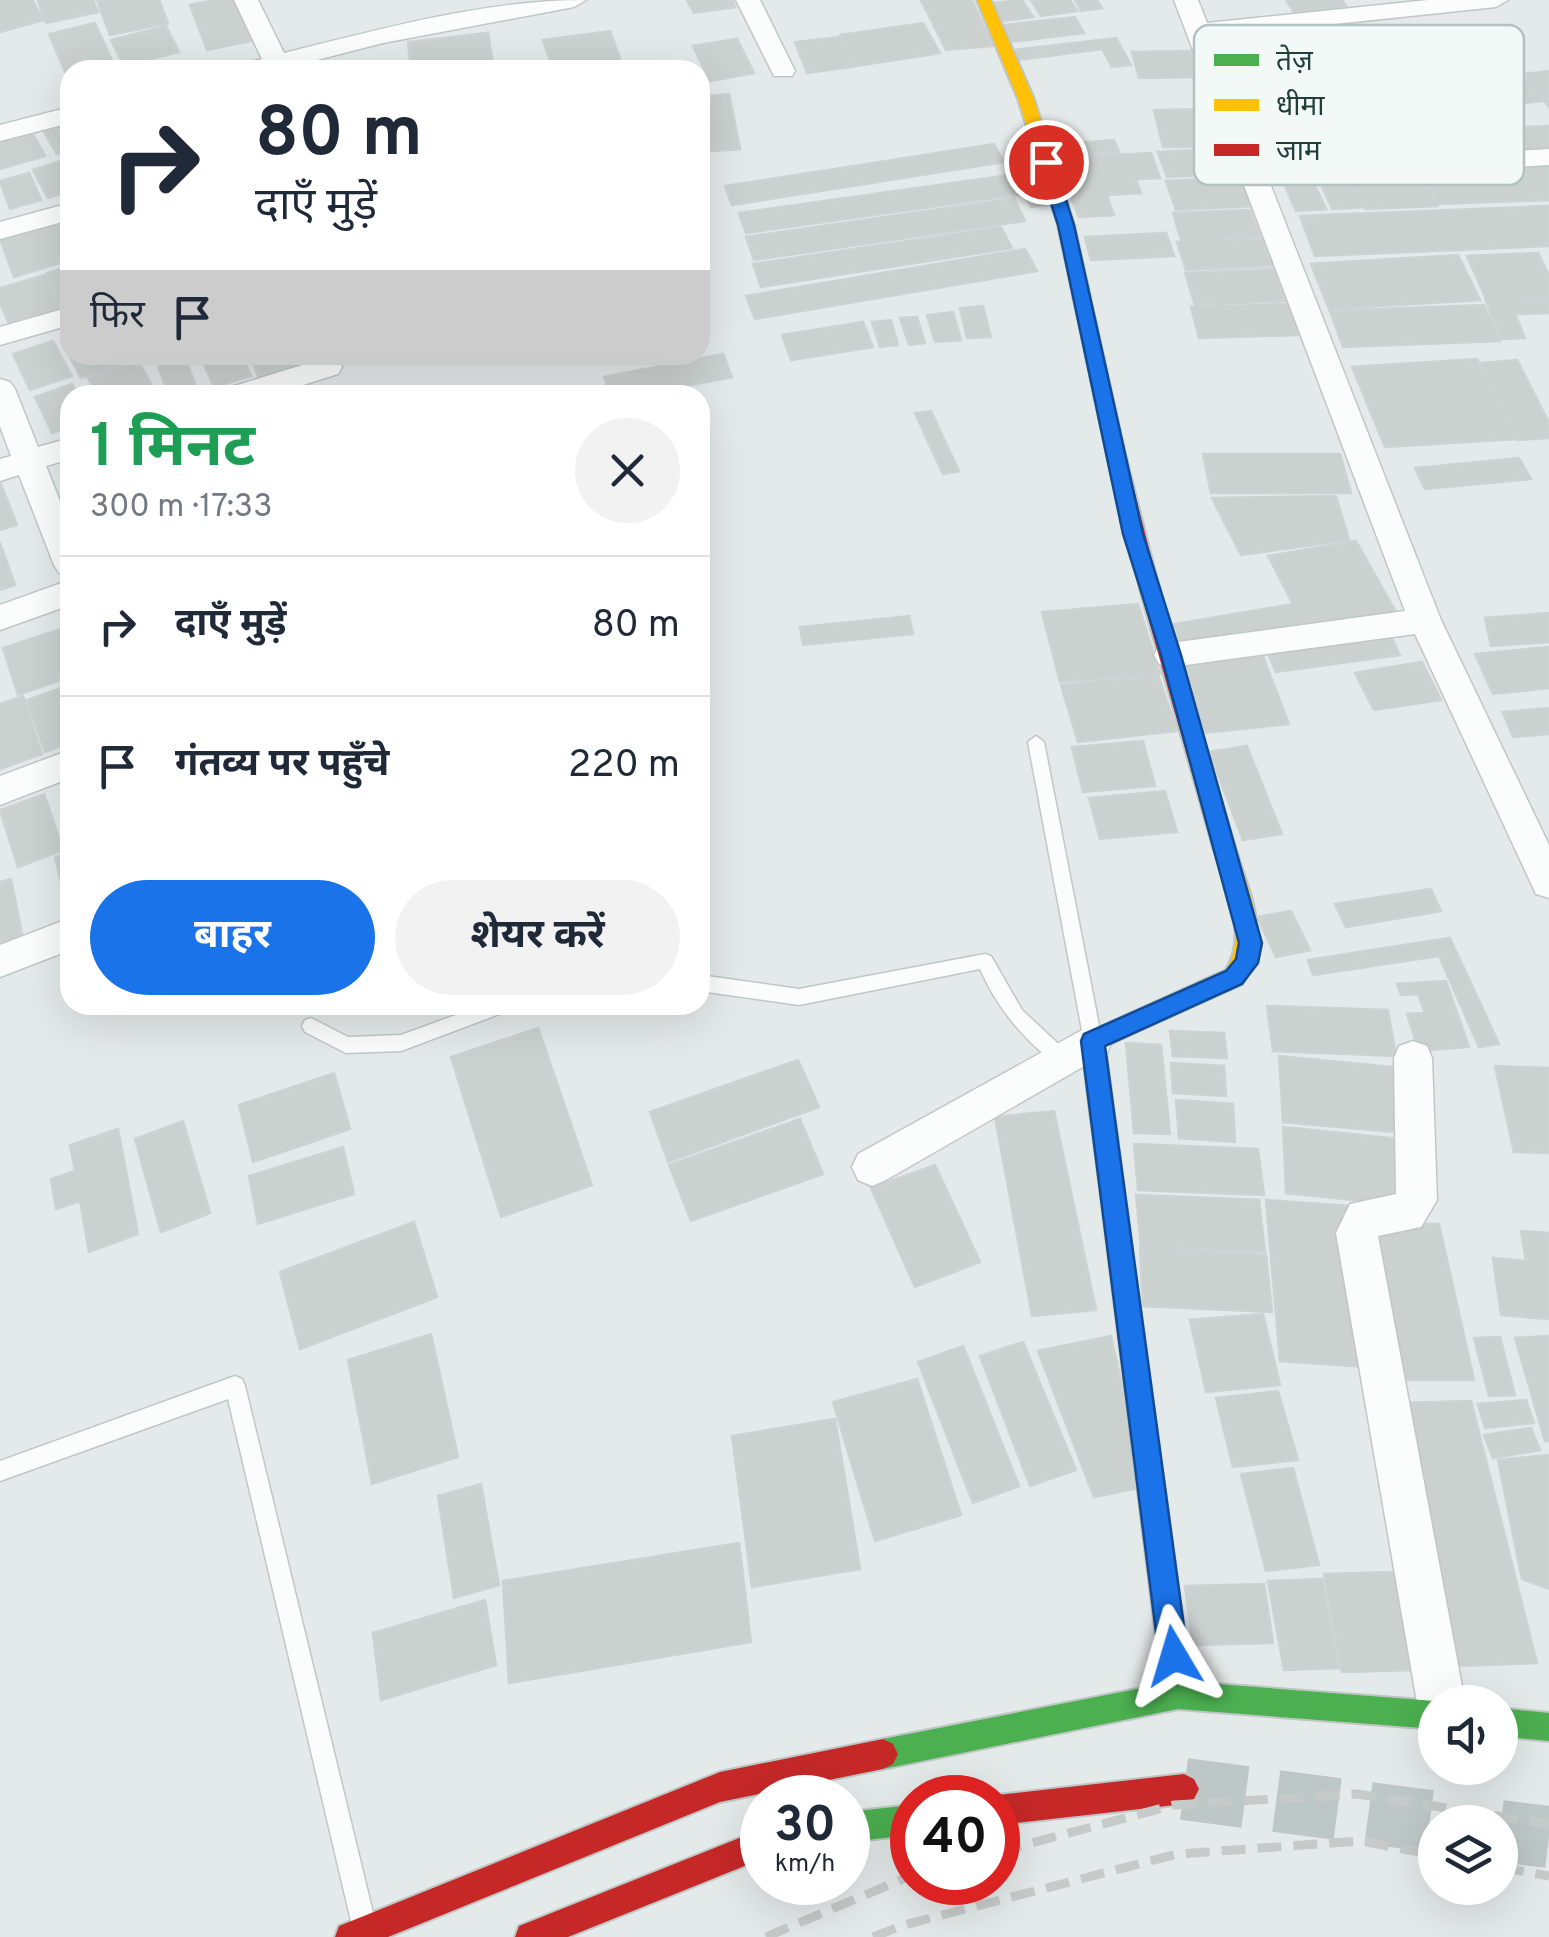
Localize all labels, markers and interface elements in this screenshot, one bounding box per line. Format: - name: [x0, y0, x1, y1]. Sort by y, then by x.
- legend: [1194, 25, 1524, 185]
- text: तेज़: [1276, 44, 1314, 81]
- text: धीमा: [1276, 89, 1325, 126]
- text: 80 m: [255, 92, 423, 181]
- icon: right: [90, 100, 220, 230]
- pin: [1004, 120, 1089, 205]
- icon: arrive: [1019, 135, 1074, 190]
- text: जाम: [1276, 135, 1322, 171]
- text: दाएँ मुड़ें: [255, 179, 377, 236]
- icon: arrive: [165, 290, 220, 345]
- text: फिर: [90, 293, 145, 342]
- text: 1 मिनट: [90, 412, 255, 488]
- button: close: [575, 418, 680, 523]
- text: 300 m · 17:33: [90, 488, 272, 528]
- icon: right: [90, 599, 145, 654]
- text: दाएँ मुड़ें: [175, 601, 287, 650]
- text: 80 m: [592, 602, 680, 651]
- icon: arrive: [90, 739, 145, 794]
- text: गंतव्य पर पहुँचे: [175, 741, 389, 790]
- text: 220 m: [568, 742, 680, 791]
- button: बाहर: [90, 880, 375, 995]
- button: शेयर करें: [395, 880, 680, 995]
- position arrow: [1122, 1604, 1226, 1708]
- map controls: [1418, 1685, 1518, 1905]
- button: sound: [1418, 1685, 1518, 1785]
- speed limit sign: 40: [890, 1775, 1020, 1905]
- text: 30: [774, 1796, 836, 1859]
- button: layers: [1418, 1805, 1518, 1905]
- text: km/h: [775, 1849, 835, 1881]

